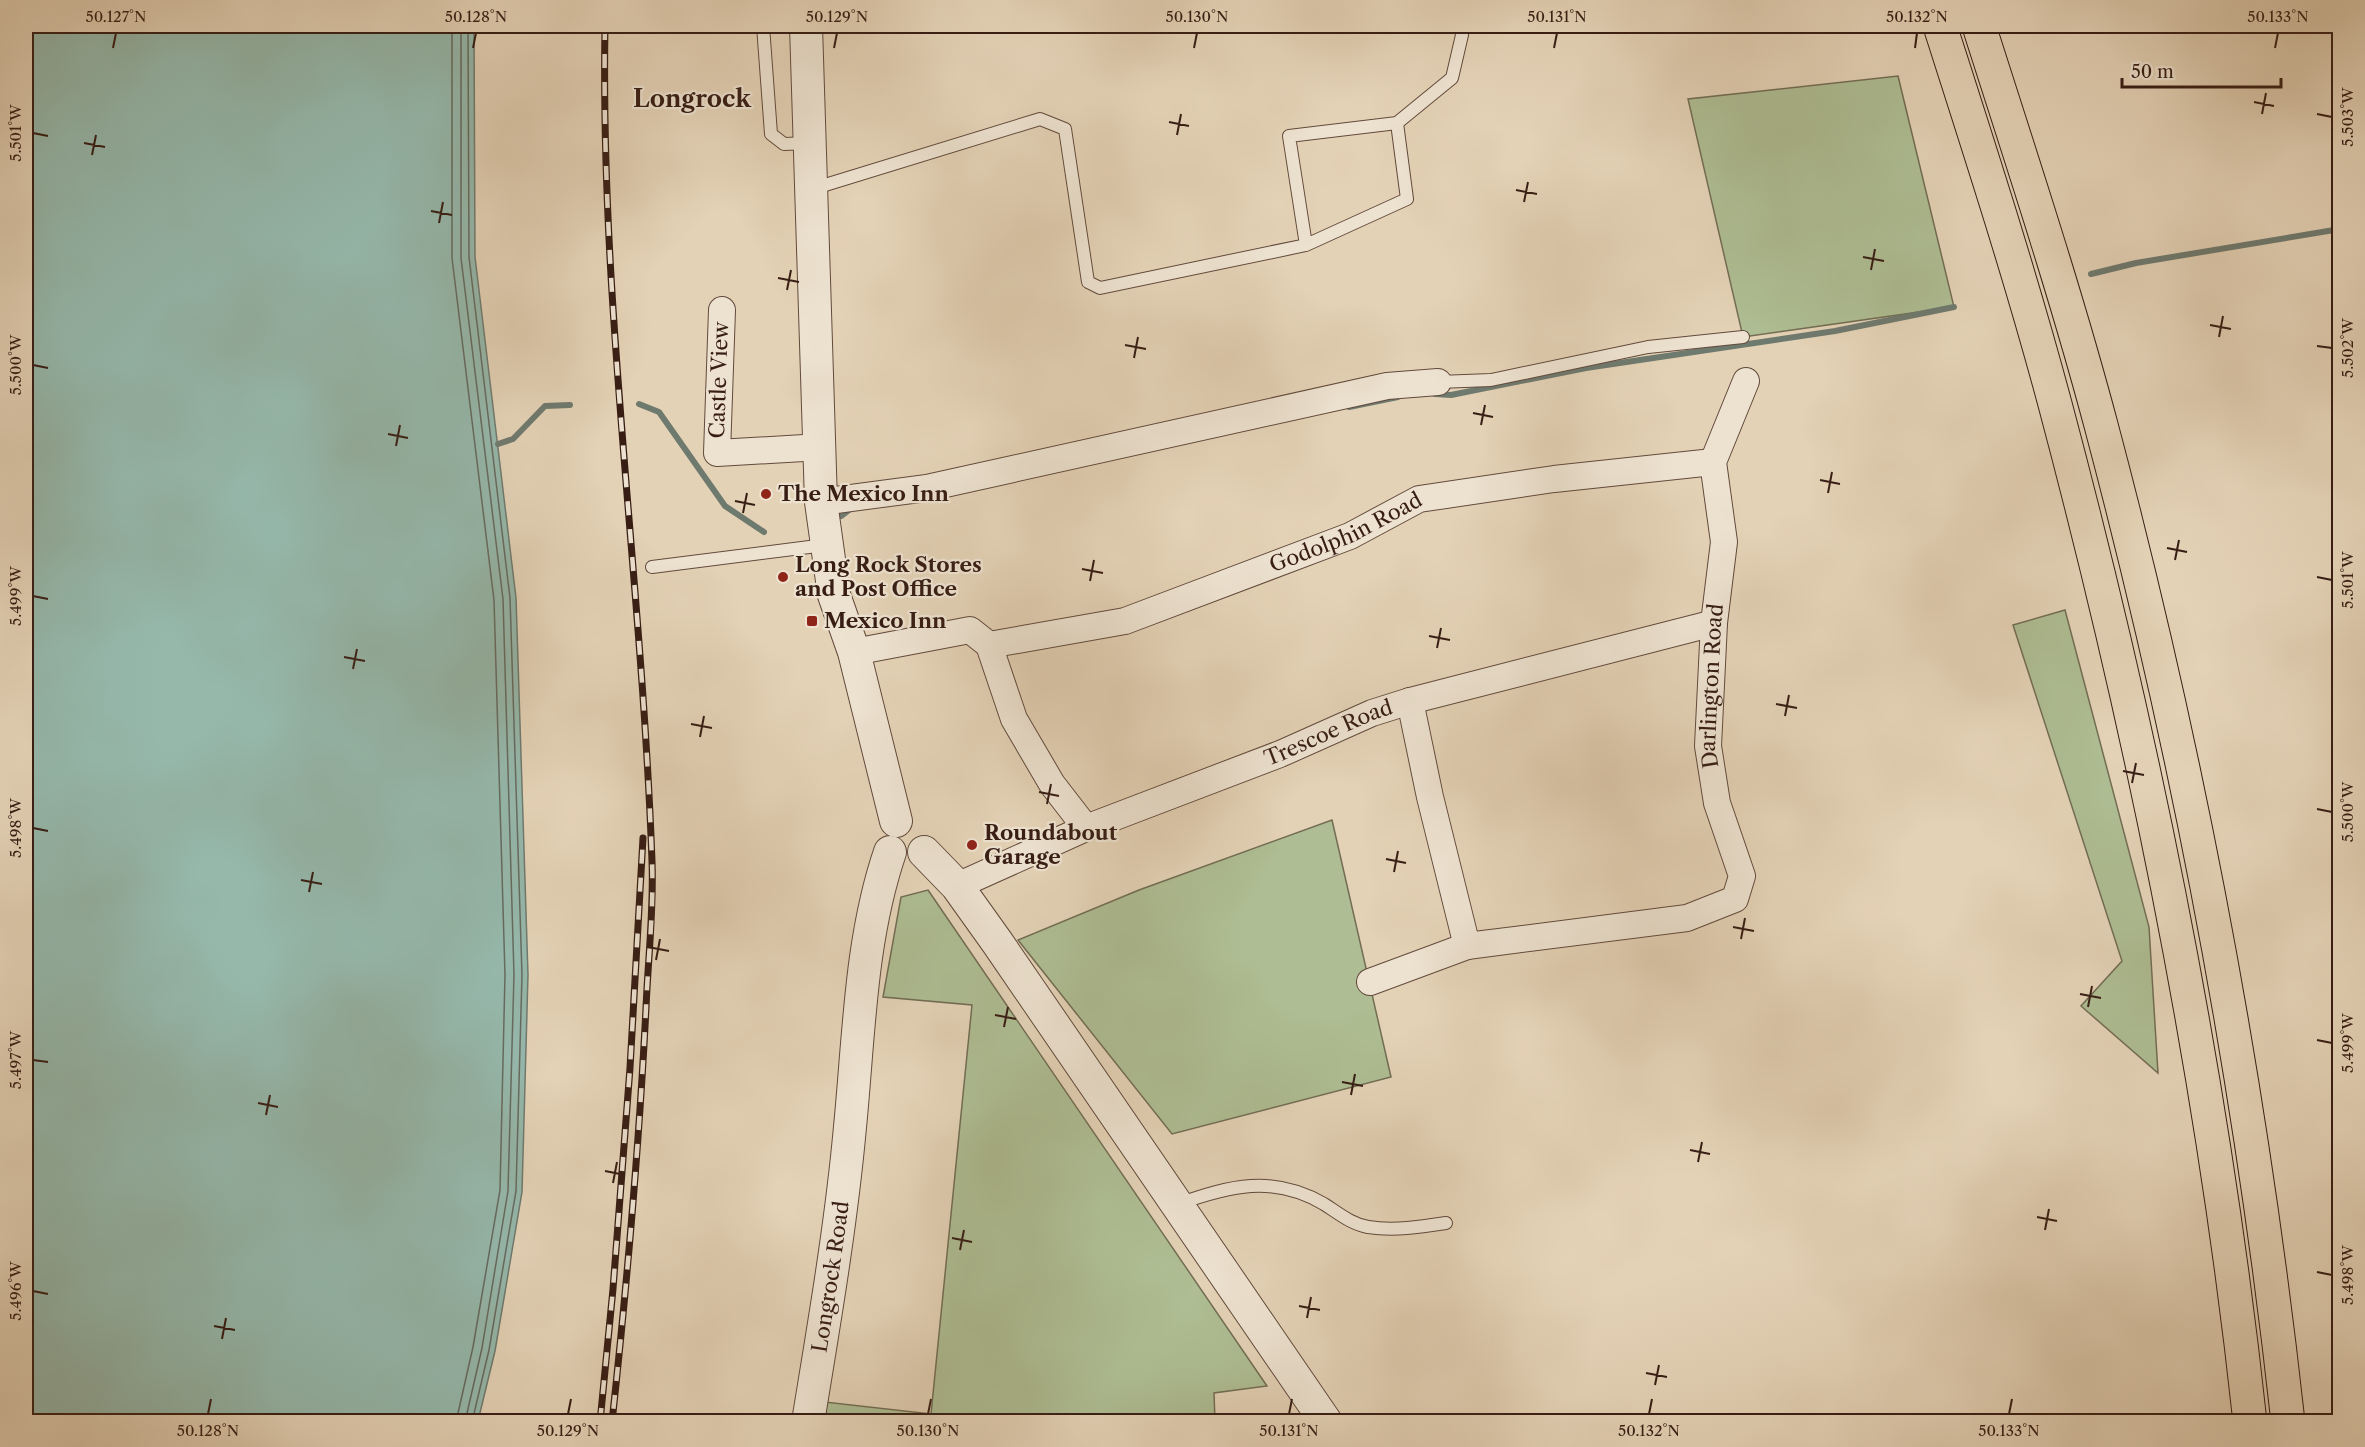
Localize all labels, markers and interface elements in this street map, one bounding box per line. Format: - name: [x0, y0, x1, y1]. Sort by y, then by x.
- text: 50.127°N: [85, 7, 147, 26]
- text: 50.128°N: [445, 7, 507, 26]
- text: 50.129°N: [806, 7, 868, 26]
- text: 50.130°N: [1166, 7, 1228, 26]
- text: 50.131°N: [1527, 7, 1587, 26]
- text: 50.132°N: [1886, 7, 1948, 26]
- text: 50.133°N: [2247, 7, 2309, 26]
- scale bar: [2122, 51, 2281, 89]
- text: 50 m: [2131, 61, 2174, 83]
- district label: Longrock: [633, 84, 752, 113]
- text: 5.503°W: [2338, 87, 2357, 147]
- text: 5.501°W: [6, 104, 25, 162]
- text: 5.502°W: [2338, 318, 2357, 378]
- street label: Castle View: [704, 321, 733, 439]
- text: 5.500°W: [6, 334, 25, 395]
- place label: The Mexico Inn: [778, 481, 949, 506]
- marker: The Mexico Inn: [759, 487, 773, 501]
- street label: Godolphin Road: [1266, 487, 1426, 577]
- text: 5.501°W: [2338, 551, 2357, 609]
- place label: Long Rock Stores and Post Office: [795, 552, 982, 601]
- text: 5.499°W: [6, 566, 25, 626]
- marker: Long Rock Stores and Post Office: [776, 570, 790, 584]
- street label: Darlington Road: [1695, 602, 1728, 770]
- place label: Mexico Inn: [824, 608, 947, 633]
- marker: Mexico Inn: [805, 614, 819, 628]
- street label: Trescoe Road: [1261, 694, 1396, 771]
- text: 5.500°W: [2338, 781, 2357, 842]
- text: 5.498°W: [6, 797, 25, 858]
- place label: Roundabout Garage: [984, 820, 1118, 869]
- marker: Roundabout Garage: [965, 838, 979, 852]
- text: 5.499°W: [2338, 1013, 2357, 1073]
- text: 5.497°W: [6, 1030, 25, 1089]
- street label: Longrock Road: [807, 1199, 854, 1354]
- text: 5.498°W: [2338, 1244, 2357, 1305]
- text: 5.496°W: [6, 1261, 25, 1321]
- text: 50.128°N: [177, 1421, 239, 1440]
- text: 50.129°N: [537, 1421, 599, 1440]
- text: 50.130°N: [897, 1421, 959, 1440]
- text: 50.131°N: [1259, 1421, 1319, 1440]
- text: 50.132°N: [1618, 1421, 1680, 1440]
- text: 50.133°N: [1978, 1421, 2040, 1440]

